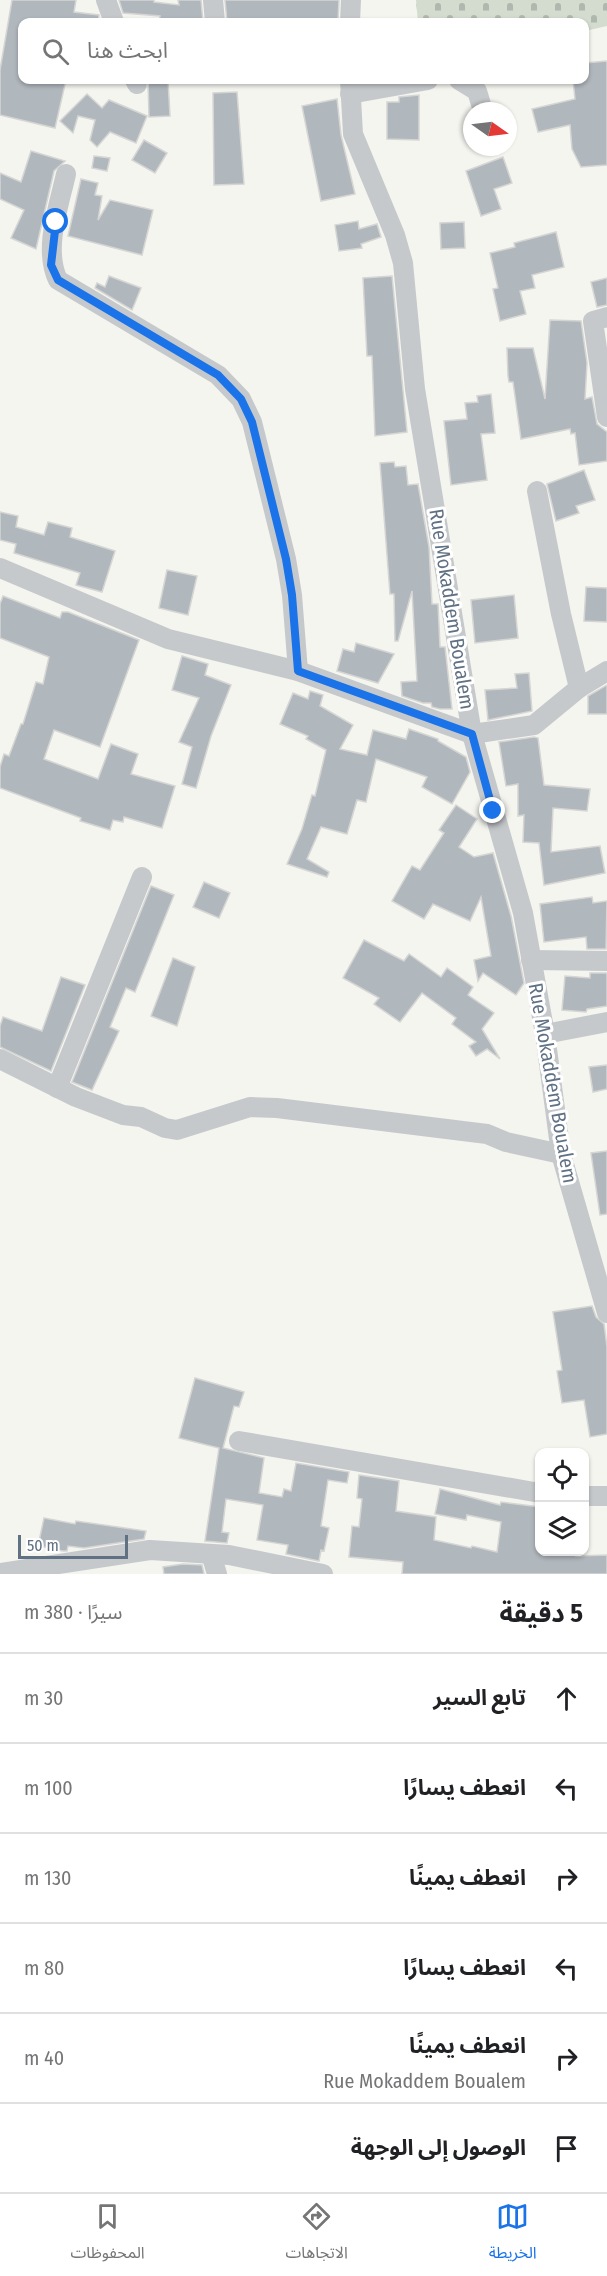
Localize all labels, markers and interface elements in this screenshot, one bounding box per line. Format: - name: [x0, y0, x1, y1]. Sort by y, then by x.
- search box: [18, 18, 589, 84]
- icon: search: [39, 35, 72, 68]
- text: ابحث هنا: [87, 37, 168, 64]
- north arrow: [463, 102, 517, 156]
- route start: [42, 208, 68, 234]
- street label: Rue Mokaddem Boualem: [424, 507, 480, 711]
- route end: [479, 797, 505, 823]
- street label: Rue Mokaddem Boualem: [524, 981, 582, 1185]
- map controls: [535, 1448, 589, 1556]
- button: locate: [535, 1448, 589, 1502]
- button: layers: [535, 1502, 589, 1556]
- scale bar: [18, 1532, 128, 1560]
- text: 50 m: [27, 1536, 59, 1555]
- text: 5 دقيقة: [499, 1598, 583, 1629]
- text: سيرًا · 380 m: [24, 1600, 123, 1624]
- icon: ahead: [550, 1682, 583, 1715]
- text: تابع السير: [433, 1684, 526, 1711]
- text: 30 m: [24, 1686, 64, 1710]
- icon: left: [550, 1772, 583, 1805]
- text: انعطف يسارًا: [403, 1774, 526, 1801]
- text: 100 m: [24, 1776, 73, 1800]
- icon: right: [550, 1862, 583, 1895]
- text: انعطف يمينًا: [409, 1864, 526, 1891]
- text: 130 m: [24, 1866, 71, 1890]
- icon: left: [550, 1952, 583, 1985]
- text: انعطف يسارًا: [403, 1954, 526, 1981]
- text: 80 m: [24, 1956, 65, 1980]
- text: انعطف يمينًا: [409, 2032, 526, 2059]
- icon: right: [550, 2042, 583, 2075]
- text: 40 m: [24, 2046, 64, 2070]
- text: Rue Mokaddem Boualem: [323, 2069, 526, 2093]
- icon: arrive: [550, 2132, 583, 2165]
- text: الوصول إلى الوجهة: [351, 2134, 526, 2161]
- tab: المحفوظات: [70, 2200, 145, 2270]
- tab: الاتجاهات: [285, 2200, 348, 2270]
- tab: الخريطة: [489, 2200, 537, 2270]

